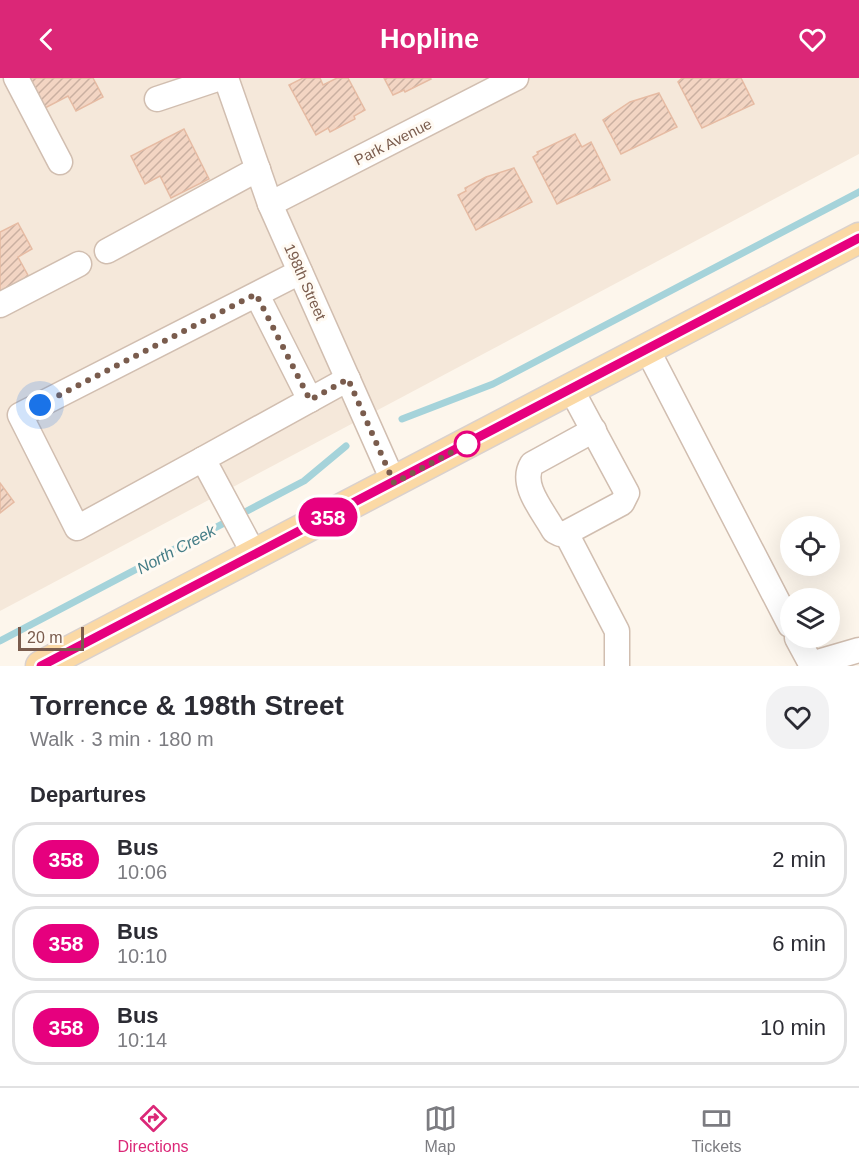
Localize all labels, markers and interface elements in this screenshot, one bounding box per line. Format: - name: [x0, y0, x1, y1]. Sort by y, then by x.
- icon: back: [30, 23, 63, 56]
- icon: heart: [796, 23, 829, 56]
- text: Hopline: [380, 24, 479, 54]
- street label: Park Avenue: [351, 115, 434, 168]
- street label: 198th Street: [281, 241, 330, 323]
- your location: [25, 390, 55, 420]
- unlabelled marker: [454, 431, 480, 457]
- line badge: 358: [294, 498, 362, 536]
- text: 358: [310, 506, 346, 529]
- map controls: [780, 516, 840, 648]
- button: locate: [780, 516, 840, 576]
- water label: North Creek: [134, 521, 219, 577]
- button: layers: [780, 588, 840, 648]
- scale bar: [18, 624, 84, 652]
- text: 20 m: [27, 629, 63, 646]
- button: heart: [766, 686, 829, 749]
- text: Torrence & 198th Street: [30, 690, 344, 721]
- text: Walk · 3 min · 180 m: [30, 728, 214, 750]
- text: Departures: [30, 782, 146, 807]
- text: Bus: [117, 835, 159, 860]
- text: 2 min: [772, 847, 826, 872]
- text: 358: [48, 848, 84, 871]
- text: 10:06: [117, 861, 167, 883]
- text: Bus: [117, 919, 159, 944]
- text: 6 min: [772, 931, 826, 956]
- text: 358: [48, 932, 84, 955]
- text: 10:10: [117, 945, 167, 967]
- text: Bus: [117, 1003, 159, 1028]
- text: 10 min: [760, 1015, 826, 1040]
- text: 358: [48, 1016, 84, 1039]
- text: 10:14: [117, 1029, 167, 1051]
- tab: Directions: [117, 1102, 189, 1156]
- tab: Map: [424, 1102, 457, 1156]
- tab: Tickets: [691, 1102, 742, 1156]

